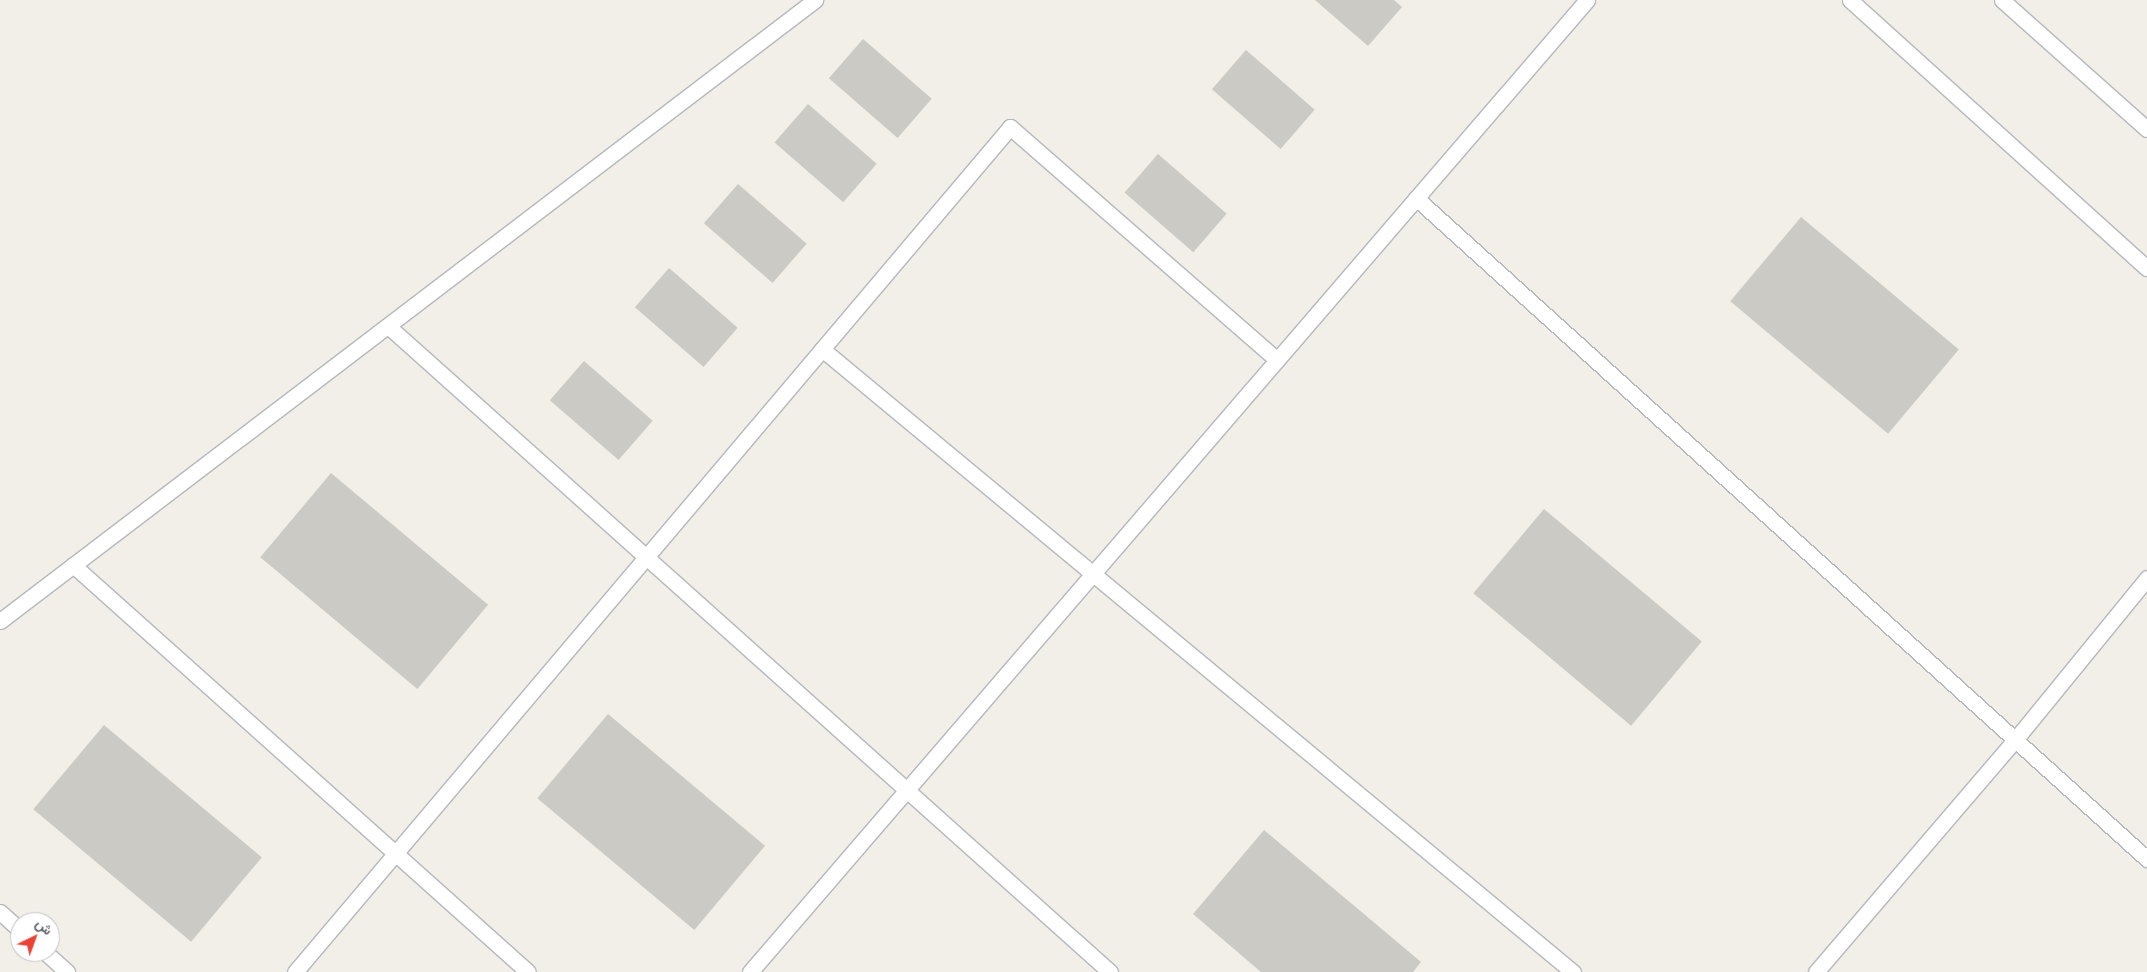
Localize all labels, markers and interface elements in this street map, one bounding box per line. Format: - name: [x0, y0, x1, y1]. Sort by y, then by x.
- north arrow: [10, 912, 60, 962]
- text: ش: [33, 914, 57, 938]

